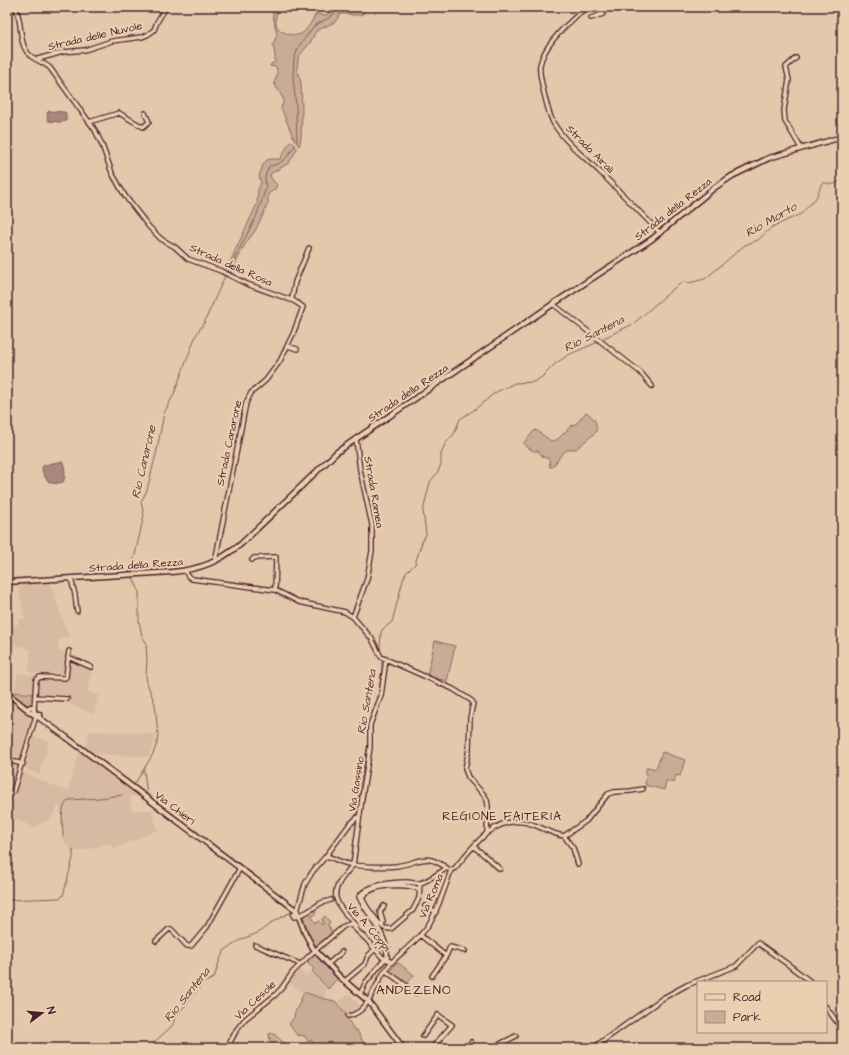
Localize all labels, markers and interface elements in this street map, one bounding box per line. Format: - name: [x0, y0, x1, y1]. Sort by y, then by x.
- street label: Strada delle Nuvole: [46, 18, 144, 54]
- street label: Strada Airali: [563, 122, 618, 177]
- street label: Strada della Rezza: [631, 174, 715, 244]
- water label: Rio Morto: [742, 198, 801, 242]
- street label: Strada della Rosa: [187, 240, 275, 290]
- water label: Rio Santena: [561, 311, 628, 356]
- street label: Strada della Rezza: [365, 360, 452, 426]
- street label: Strada Canarone: [213, 399, 245, 487]
- water label: Rio Canarone: [127, 423, 161, 500]
- street label: Strada Ramea: [360, 455, 388, 529]
- street label: Strada della Rezza: [89, 554, 184, 576]
- water label: Rio Santena: [353, 668, 381, 736]
- street label: Via Gassino: [344, 754, 368, 813]
- street label: Via Chieri: [152, 788, 199, 828]
- district label: REGIONE FAITERIA: [442, 808, 562, 825]
- street label: Via Roma: [415, 871, 447, 920]
- street label: Via A. Coppi: [344, 900, 394, 955]
- water label: Rio Santena: [160, 964, 215, 1026]
- street label: Via Cesole: [231, 977, 279, 1023]
- district label: ANDEZENO: [376, 981, 452, 999]
- legend: [697, 981, 827, 1033]
- text: Road: [733, 989, 761, 1006]
- north arrow: [22, 993, 62, 1033]
- text: N: [43, 1005, 59, 1016]
- text: Park: [733, 1009, 761, 1026]

